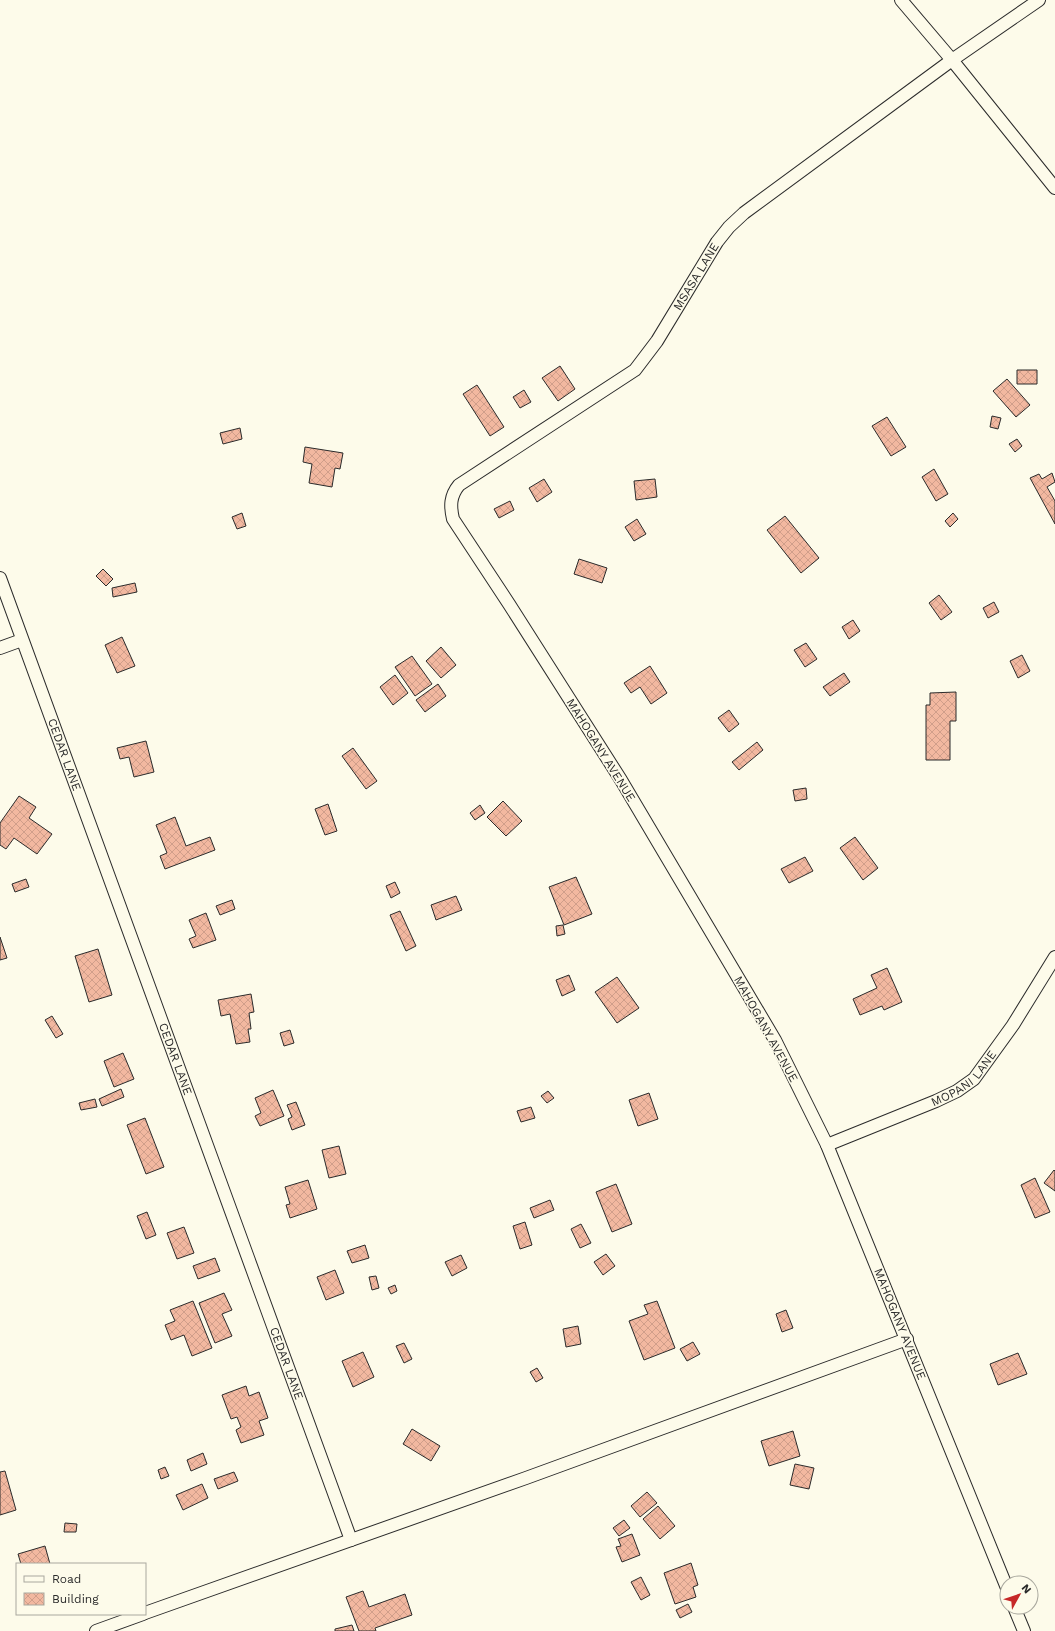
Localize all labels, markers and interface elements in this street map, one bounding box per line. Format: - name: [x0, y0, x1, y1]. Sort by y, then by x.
- street label: MSASA LANE: [670, 240, 722, 313]
- street label: MAHOGANY AVENUE: [564, 696, 639, 804]
- street label: CEDAR LANE: [45, 717, 84, 793]
- street label: MAHOGANY AVENUE: [731, 974, 801, 1085]
- street label: CEDAR LANE: [156, 1021, 195, 1097]
- street label: MOPANI LANE: [929, 1048, 999, 1109]
- street label: MAHOGANY AVENUE: [871, 1266, 929, 1382]
- street label: CEDAR LANE: [267, 1325, 306, 1402]
- legend: [16, 1563, 146, 1615]
- text: Road: [52, 1572, 81, 1586]
- north arrow: [999, 1575, 1039, 1615]
- text: N: [1019, 1582, 1034, 1596]
- text: Building: [52, 1592, 99, 1606]

